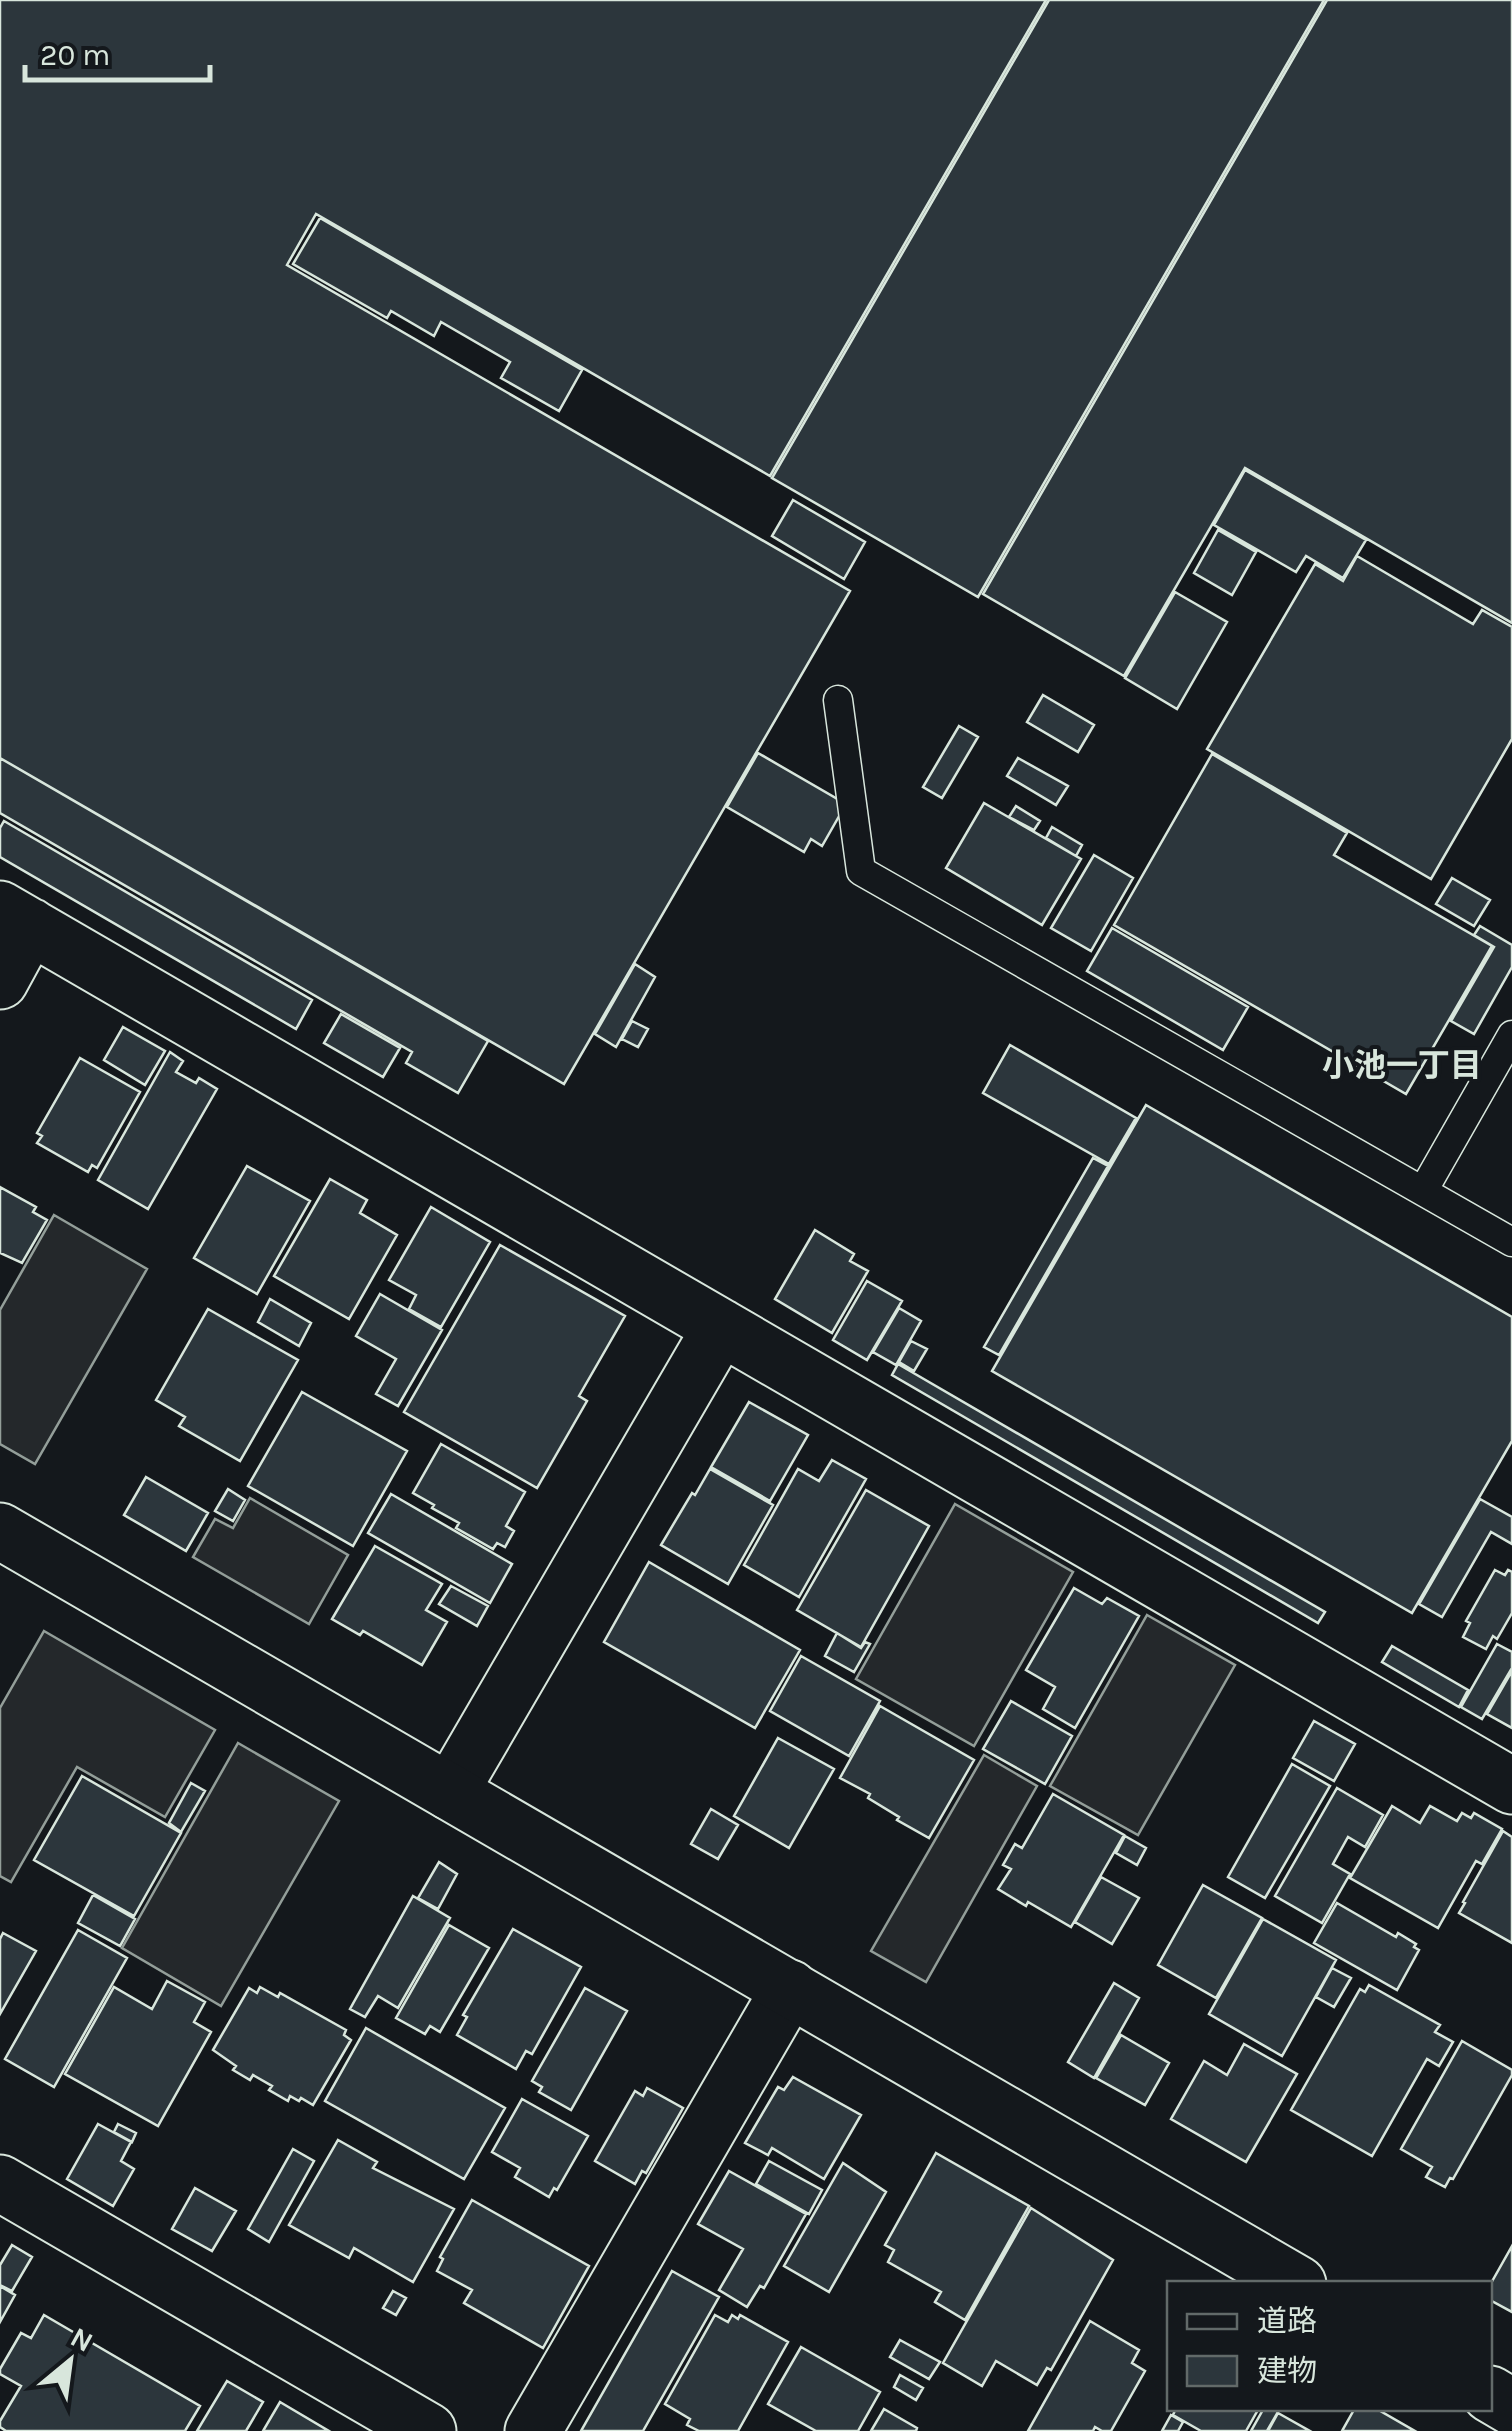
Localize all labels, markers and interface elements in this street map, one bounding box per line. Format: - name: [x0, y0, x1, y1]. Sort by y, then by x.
- scale bar: [25, 20, 210, 82]
- text: 20 m: [40, 37, 110, 73]
- district label: 小池一丁目: [1322, 1047, 1482, 1084]
- legend: [1167, 2281, 1492, 2411]
- text: 道路: [1257, 2303, 1317, 2339]
- north arrow: [20, 2311, 120, 2411]
- text: N: [65, 2320, 99, 2359]
- text: 建物: [1257, 2353, 1317, 2389]

